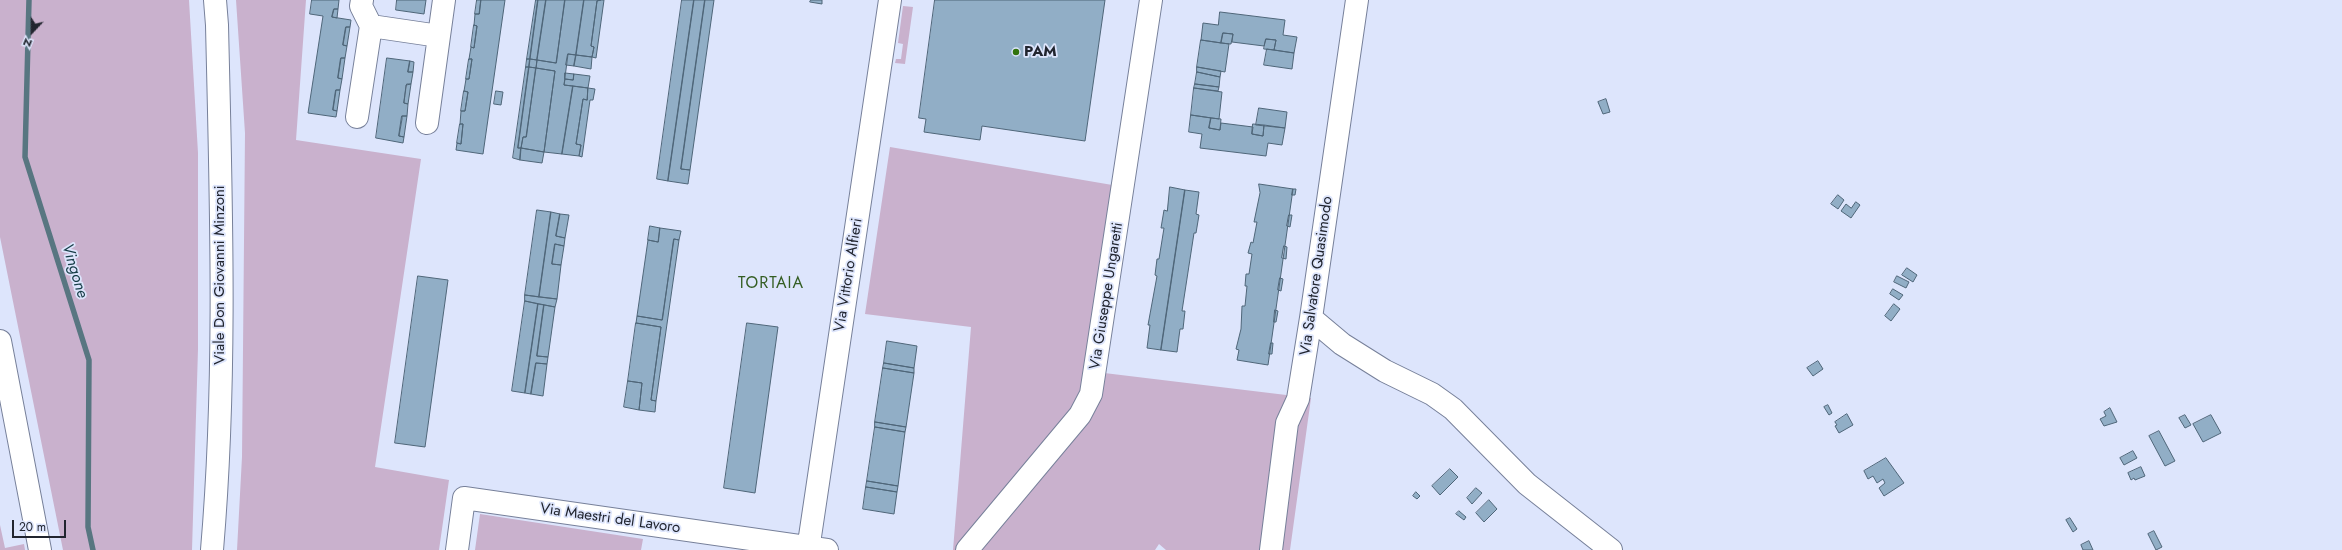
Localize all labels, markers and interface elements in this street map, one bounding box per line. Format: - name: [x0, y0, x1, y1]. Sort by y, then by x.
- north arrow: [12, 12, 52, 52]
- text: N: [20, 34, 35, 52]
- place label: PAM: [1024, 43, 1057, 61]
- marker: PAM: [1011, 47, 1021, 57]
- street label: Viale Don Giovanni Minzoni: [211, 185, 229, 365]
- street label: Via Salvatore Quasimodo: [1297, 195, 1337, 357]
- street label: Via Vittorio Alfieri: [831, 217, 867, 333]
- street label: Via Giuseppe Ungaretti: [1086, 221, 1128, 371]
- water label: Vingone: [57, 241, 91, 301]
- district label: TORTAIA: [738, 274, 804, 294]
- street label: Via Maestri del Lavoro: [539, 500, 681, 538]
- scale bar: [14, 512, 68, 538]
- text: 20 m: [19, 518, 46, 536]

